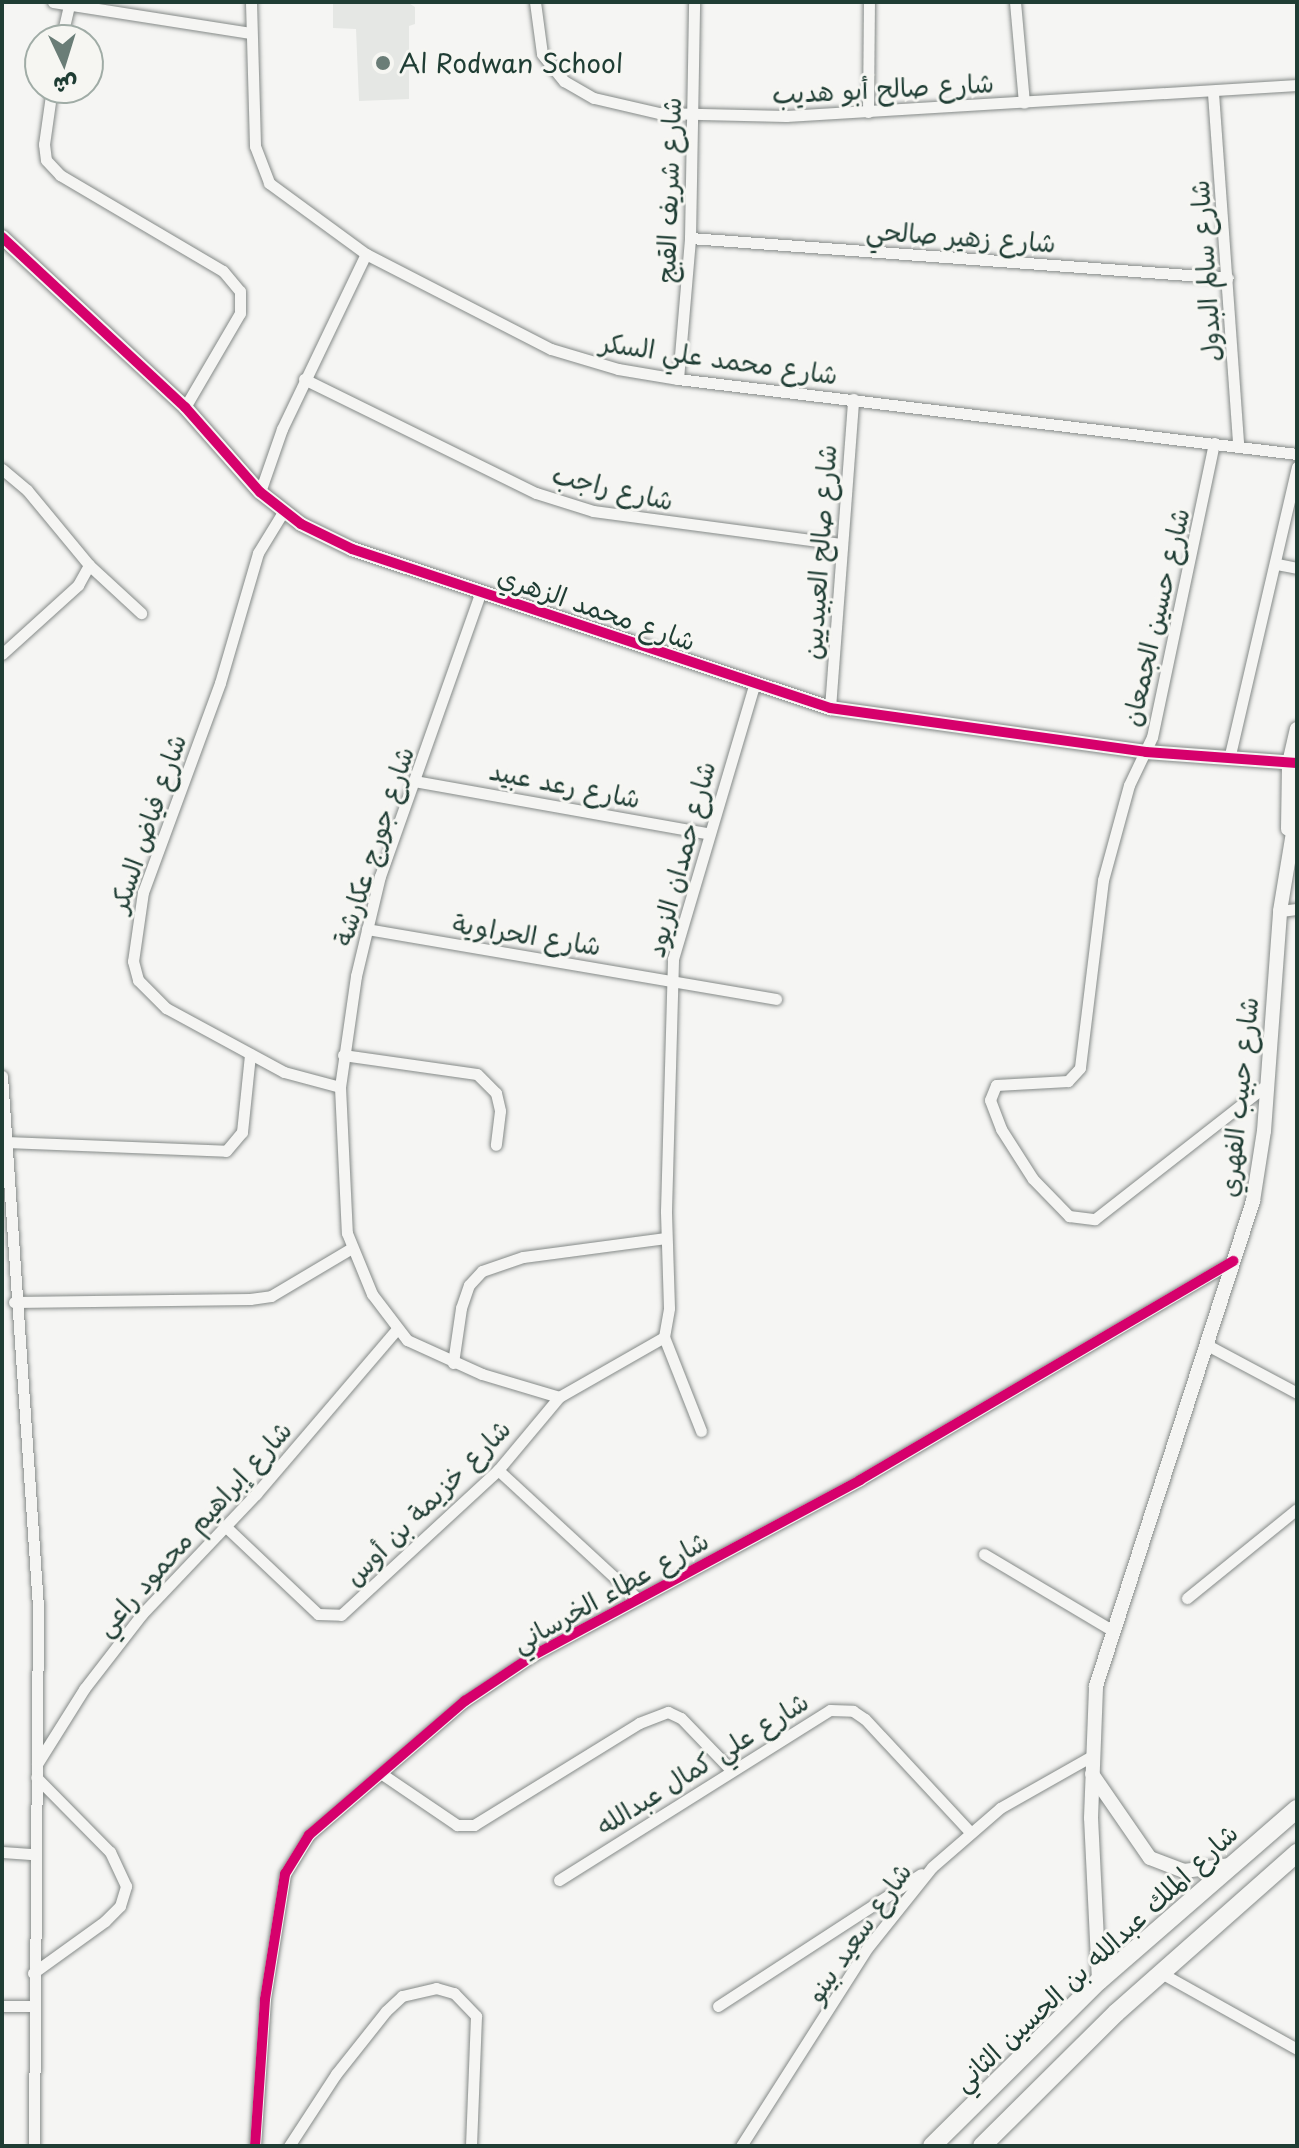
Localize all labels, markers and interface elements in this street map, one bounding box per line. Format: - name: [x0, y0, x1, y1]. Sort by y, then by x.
- north arrow: [24, 24, 104, 104]
- place label: Al Rodwan School: [399, 47, 623, 79]
- marker: Al Rodwan School: [374, 54, 392, 72]
- street label: شارع صالح أبو هديب: [771, 67, 995, 109]
- text: ش: [52, 69, 79, 104]
- street label: شارع شريف القبج: [649, 97, 687, 283]
- street label: شارع سالم البدول: [1183, 179, 1227, 363]
- street label: شارع زهير صالحي: [865, 214, 1057, 258]
- street label: شارع محمد علي السكر: [598, 326, 840, 390]
- street label: شارع صالح العبيديين: [796, 443, 842, 661]
- street label: شارع راجب: [549, 458, 677, 516]
- street label: شارع حسين الجمعان: [1115, 505, 1195, 729]
- street label: شارع محمد الزهري: [494, 560, 700, 656]
- street label: شارع فياض السكر: [102, 730, 192, 916]
- street label: شارع جورج عكارشة: [326, 743, 420, 949]
- street label: شارع رعد عبيد: [487, 754, 643, 814]
- street label: شارع حمدان الزيود: [639, 758, 721, 960]
- street label: شارع الحراوية: [451, 907, 603, 961]
- street label: شارع حبيب الفهري: [1212, 995, 1264, 1199]
- street label: شارع خزيمة بن أوس: [337, 1412, 517, 1592]
- street label: شارع إبراهيم محمود راعي: [88, 1414, 298, 1642]
- street label: شارع عطاء الخرساني: [506, 1524, 714, 1658]
- street label: شارع علي كمال عبدالله: [590, 1685, 814, 1841]
- street label: شارع الملك عبدالله بن الحسين الثاني: [946, 1817, 1244, 2097]
- street label: شارع سعيد بينو: [798, 1856, 918, 2008]

